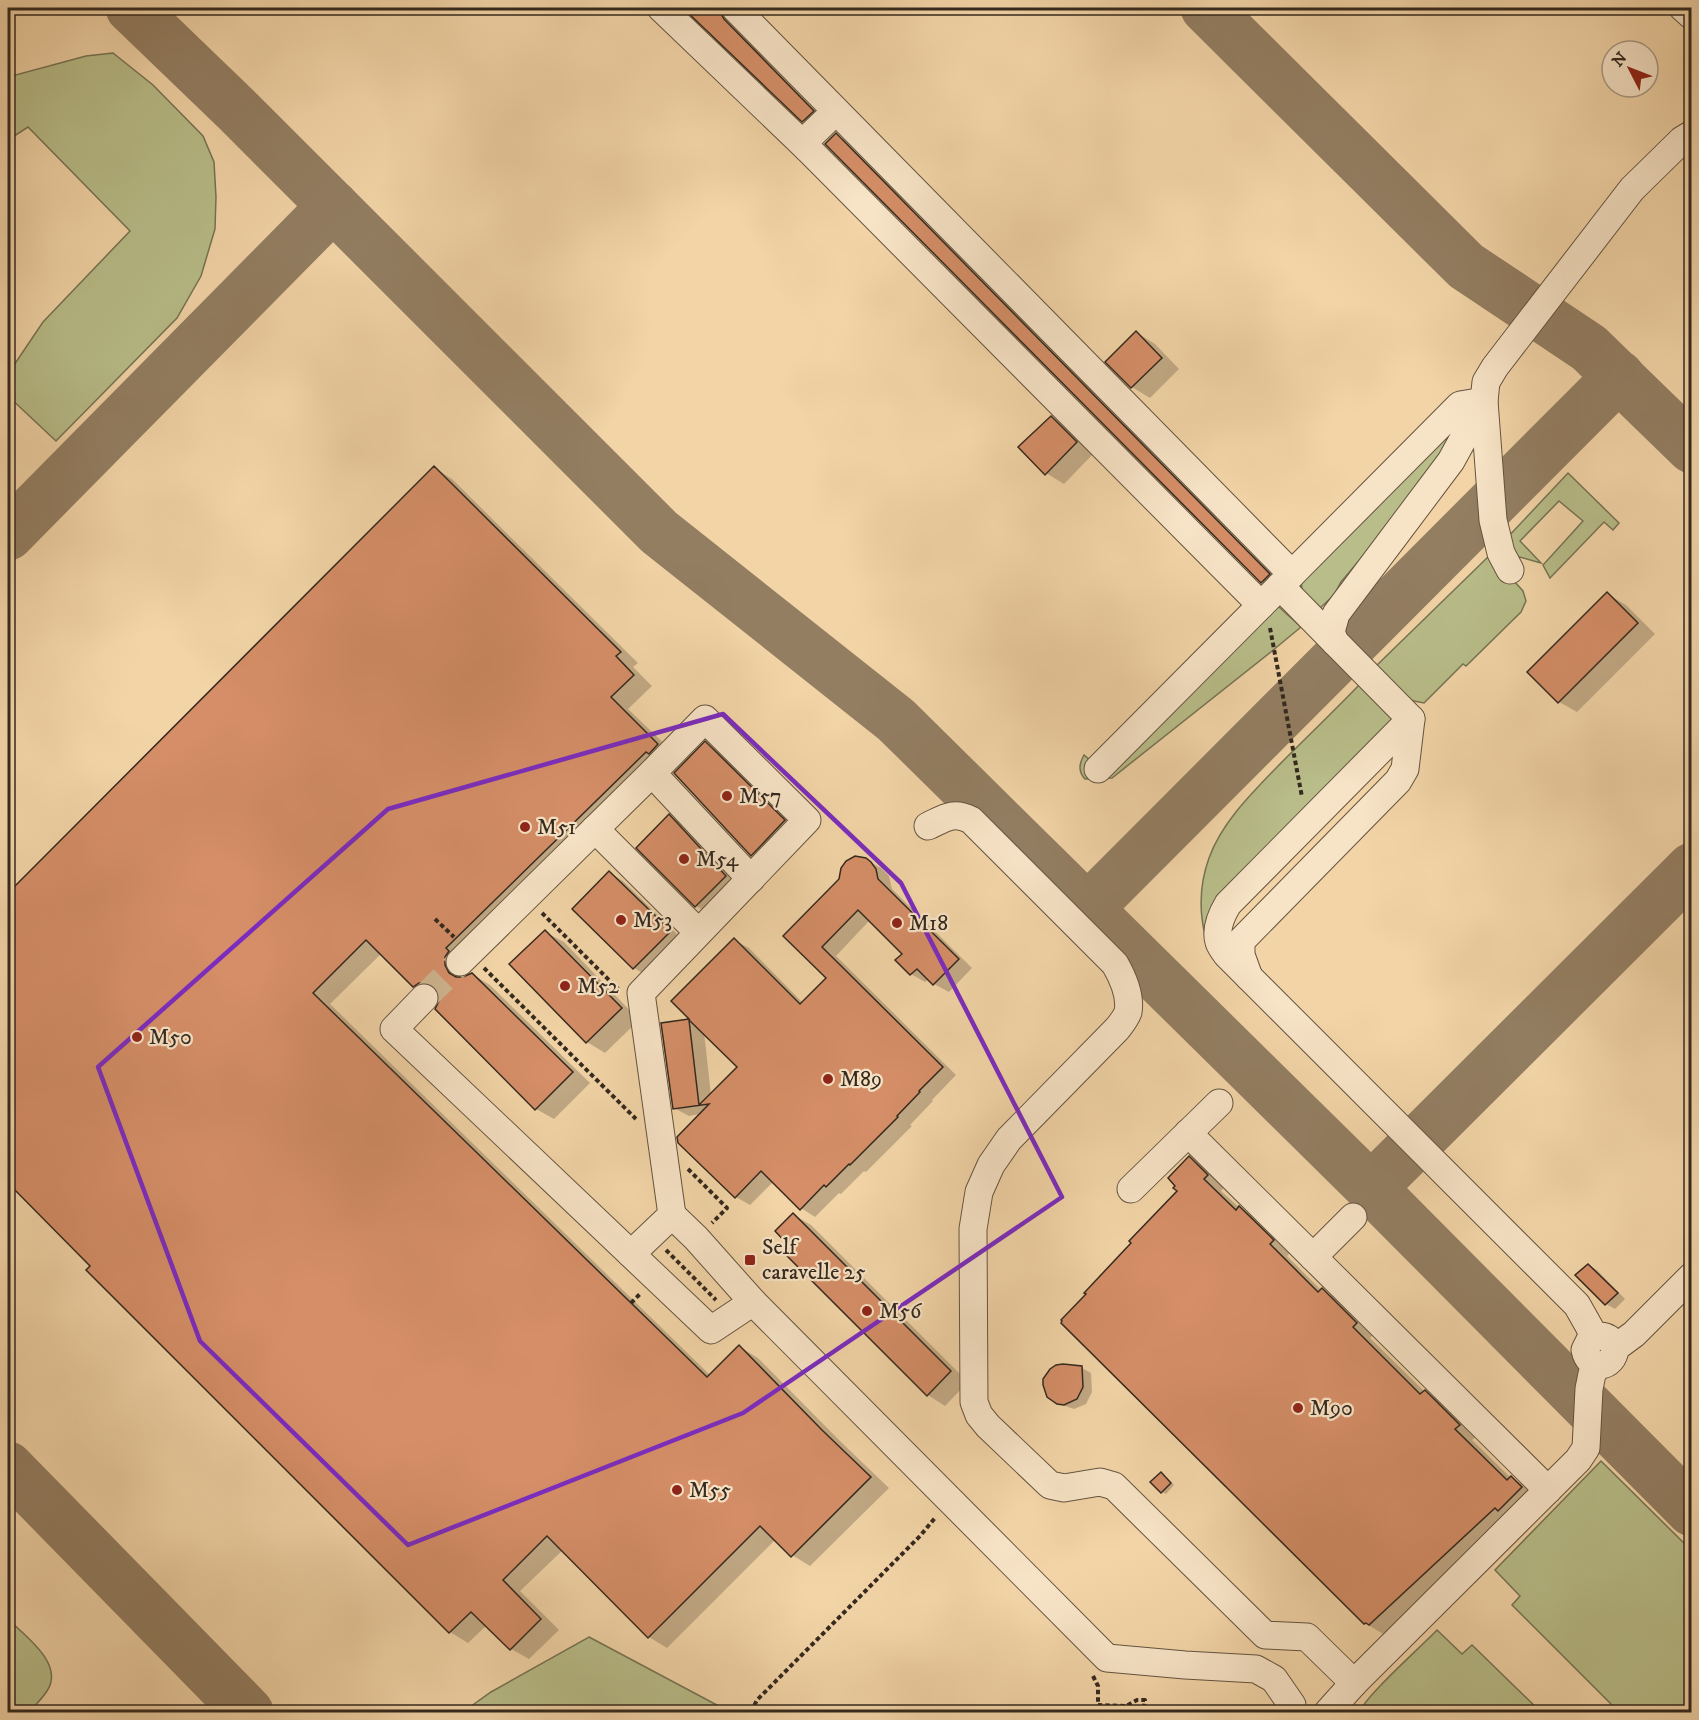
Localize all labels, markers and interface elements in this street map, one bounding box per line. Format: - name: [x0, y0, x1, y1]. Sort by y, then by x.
- north arrow: [1600, 39, 1660, 99]
- text: N: [1608, 48, 1631, 71]
- place label: M57: [739, 783, 782, 810]
- marker: M57: [720, 789, 734, 803]
- place label: M51: [537, 814, 576, 841]
- marker: M51: [518, 820, 532, 834]
- place label: M54: [696, 846, 740, 873]
- marker: M54: [677, 852, 691, 866]
- place label: M53: [633, 907, 672, 934]
- place label: M18: [909, 910, 948, 937]
- marker: M53: [614, 913, 628, 927]
- marker: M18: [890, 916, 904, 930]
- place label: M52: [577, 973, 619, 1000]
- marker: M52: [558, 979, 572, 993]
- place label: M50: [149, 1024, 192, 1051]
- marker: M50: [130, 1030, 144, 1044]
- place label: M89: [840, 1066, 882, 1093]
- marker: M89: [821, 1072, 835, 1086]
- place label: Self caravelle 25: [762, 1234, 866, 1286]
- marker: Self caravelle 25: [743, 1253, 757, 1267]
- place label: M56: [879, 1298, 923, 1325]
- marker: M56: [860, 1304, 874, 1318]
- place label: M90: [1310, 1395, 1353, 1422]
- marker: M90: [1291, 1401, 1305, 1415]
- place label: M55: [689, 1477, 731, 1504]
- marker: M55: [670, 1483, 684, 1497]

